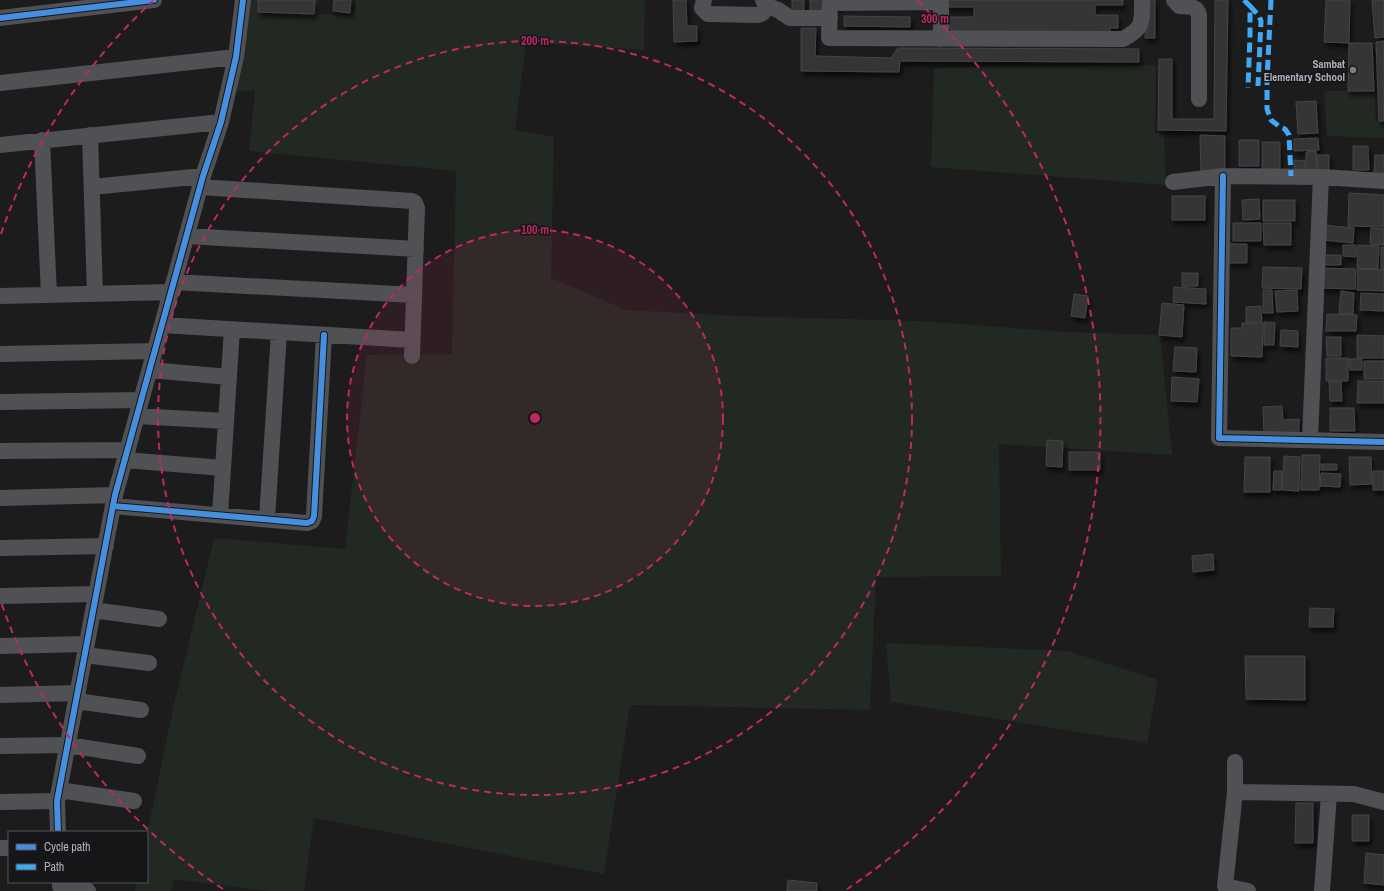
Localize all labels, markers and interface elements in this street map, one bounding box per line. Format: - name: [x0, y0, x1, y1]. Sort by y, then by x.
- text: 300 m: [921, 11, 949, 27]
- text: 200 m: [521, 33, 549, 49]
- place label: Sambat Elementary School: [1264, 57, 1345, 84]
- marker: Sambat Elementary School: [1348, 65, 1358, 75]
- text: 100 m: [521, 222, 549, 238]
- centre of rings: [528, 411, 542, 425]
- legend: [8, 831, 148, 883]
- text: Cycle path: [44, 839, 91, 855]
- text: Path: [44, 859, 64, 875]

